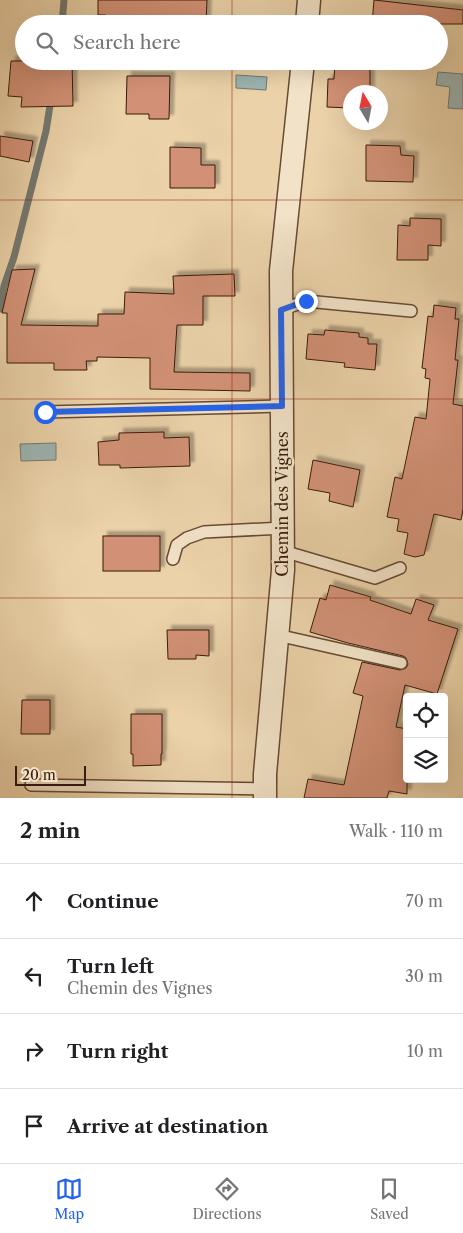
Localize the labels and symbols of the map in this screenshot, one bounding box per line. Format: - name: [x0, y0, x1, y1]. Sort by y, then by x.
- north arrow: [343, 85, 388, 130]
- route end: [295, 290, 318, 313]
- route start: [34, 401, 57, 424]
- street label: Chemin des Vignes: [272, 431, 292, 577]
- scale bar: [15, 763, 86, 786]

